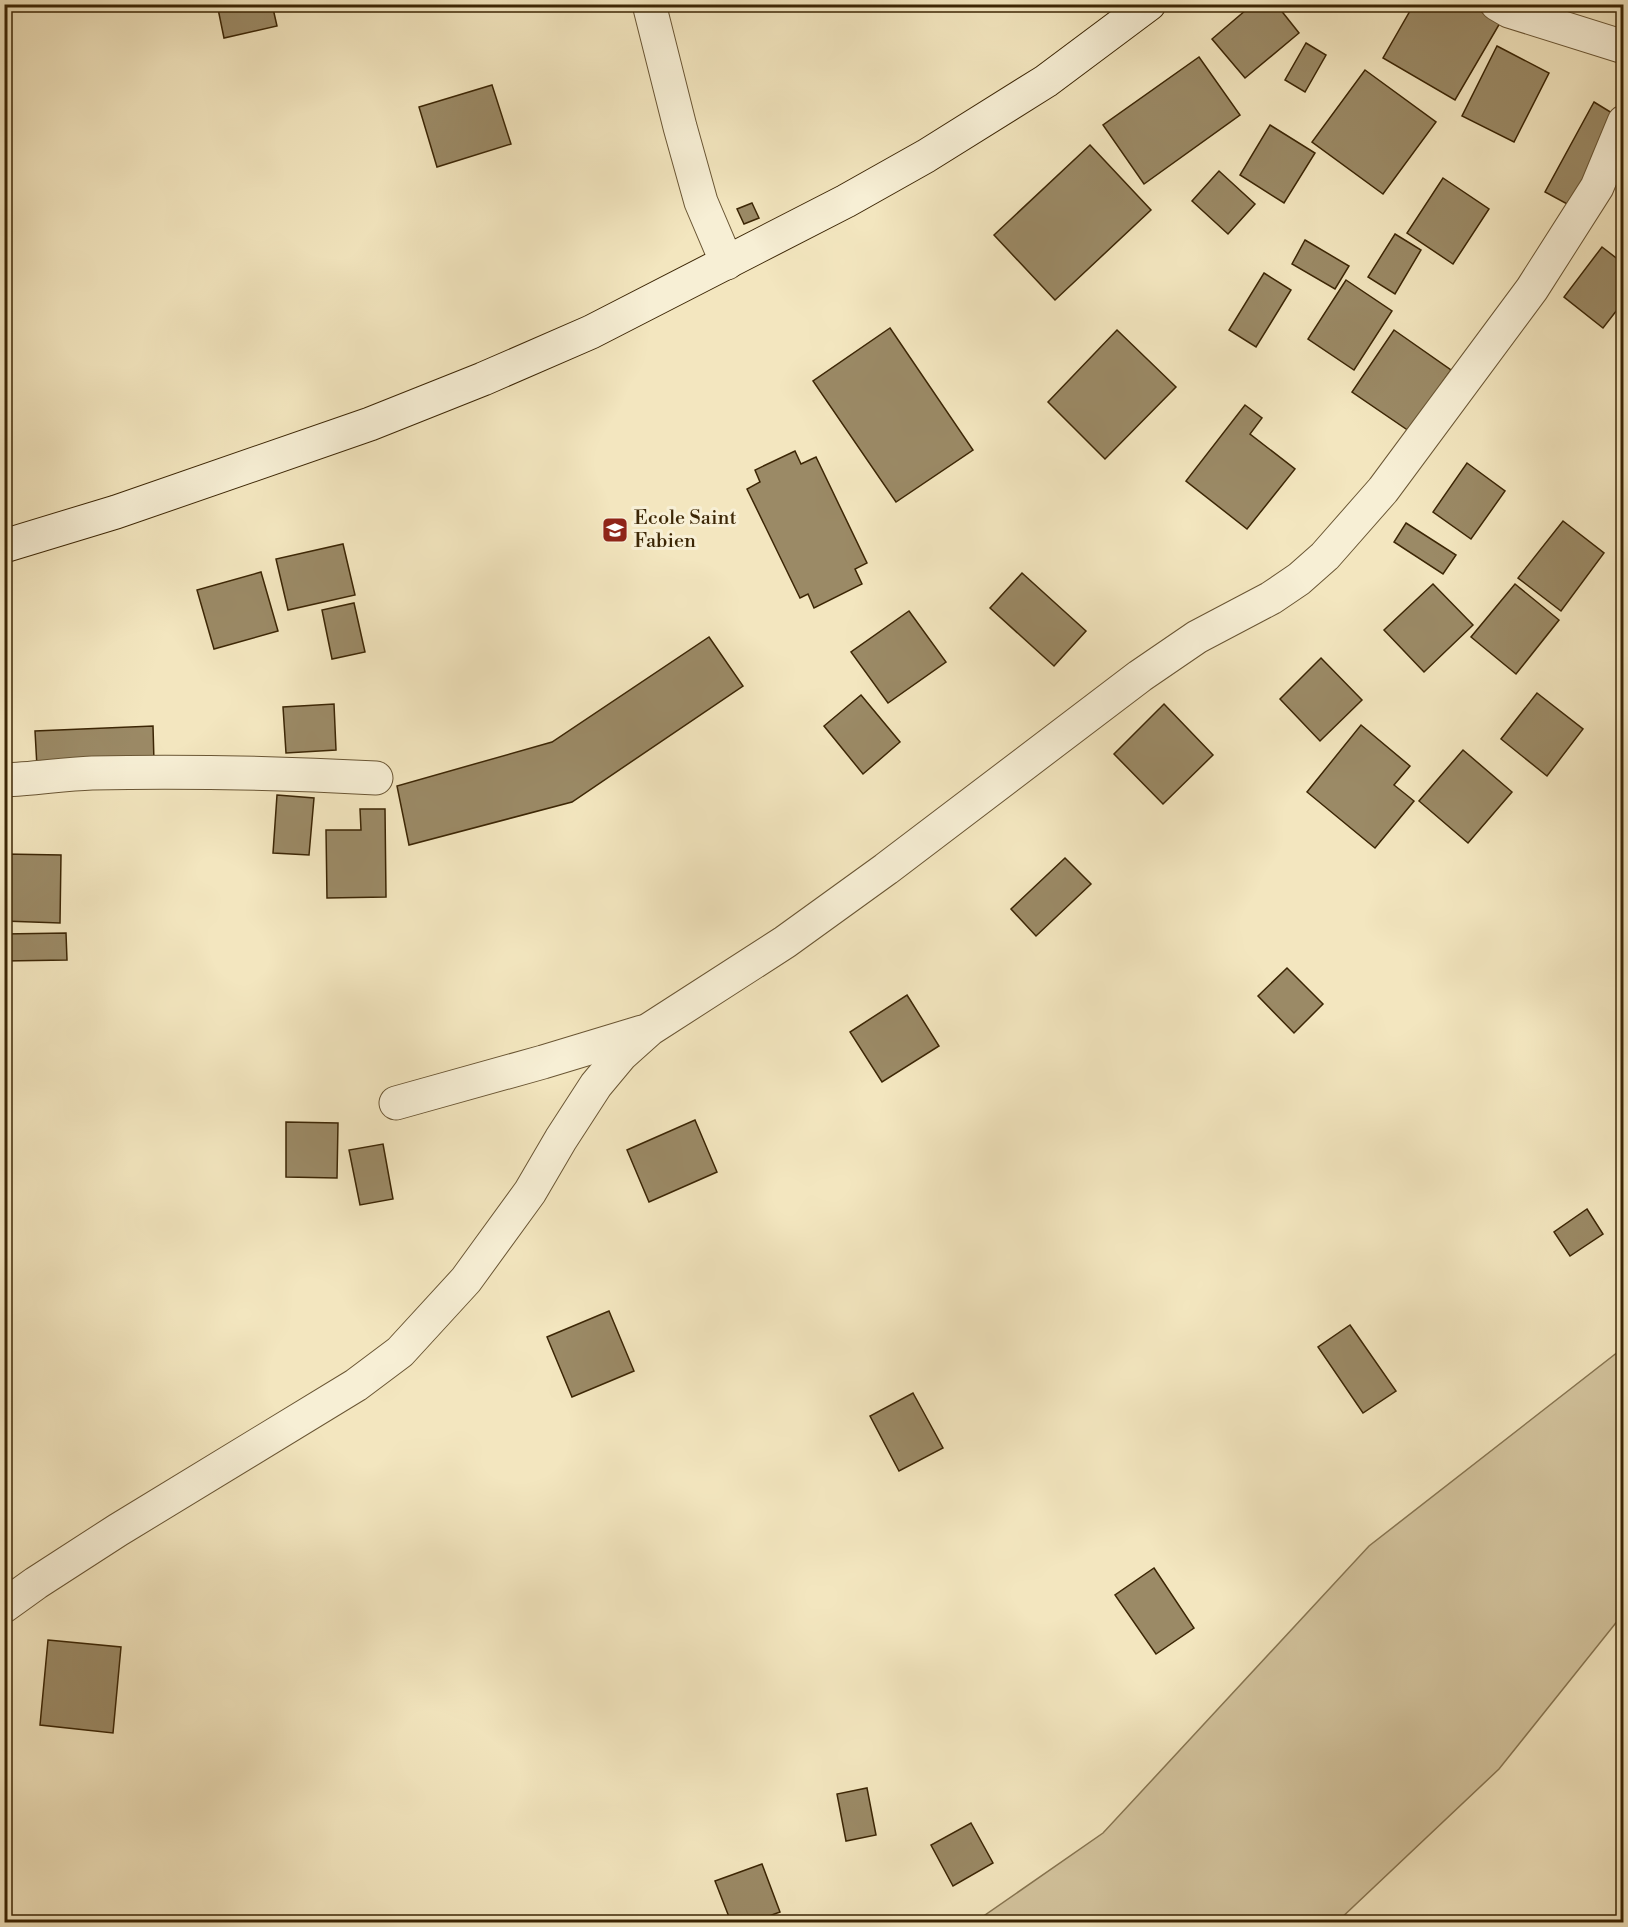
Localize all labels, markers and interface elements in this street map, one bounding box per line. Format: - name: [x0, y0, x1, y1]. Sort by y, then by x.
- place label: Ecole Saint Fabien: [634, 506, 737, 554]
- school or university icon: Ecole Saint Fabien: [600, 515, 630, 545]

